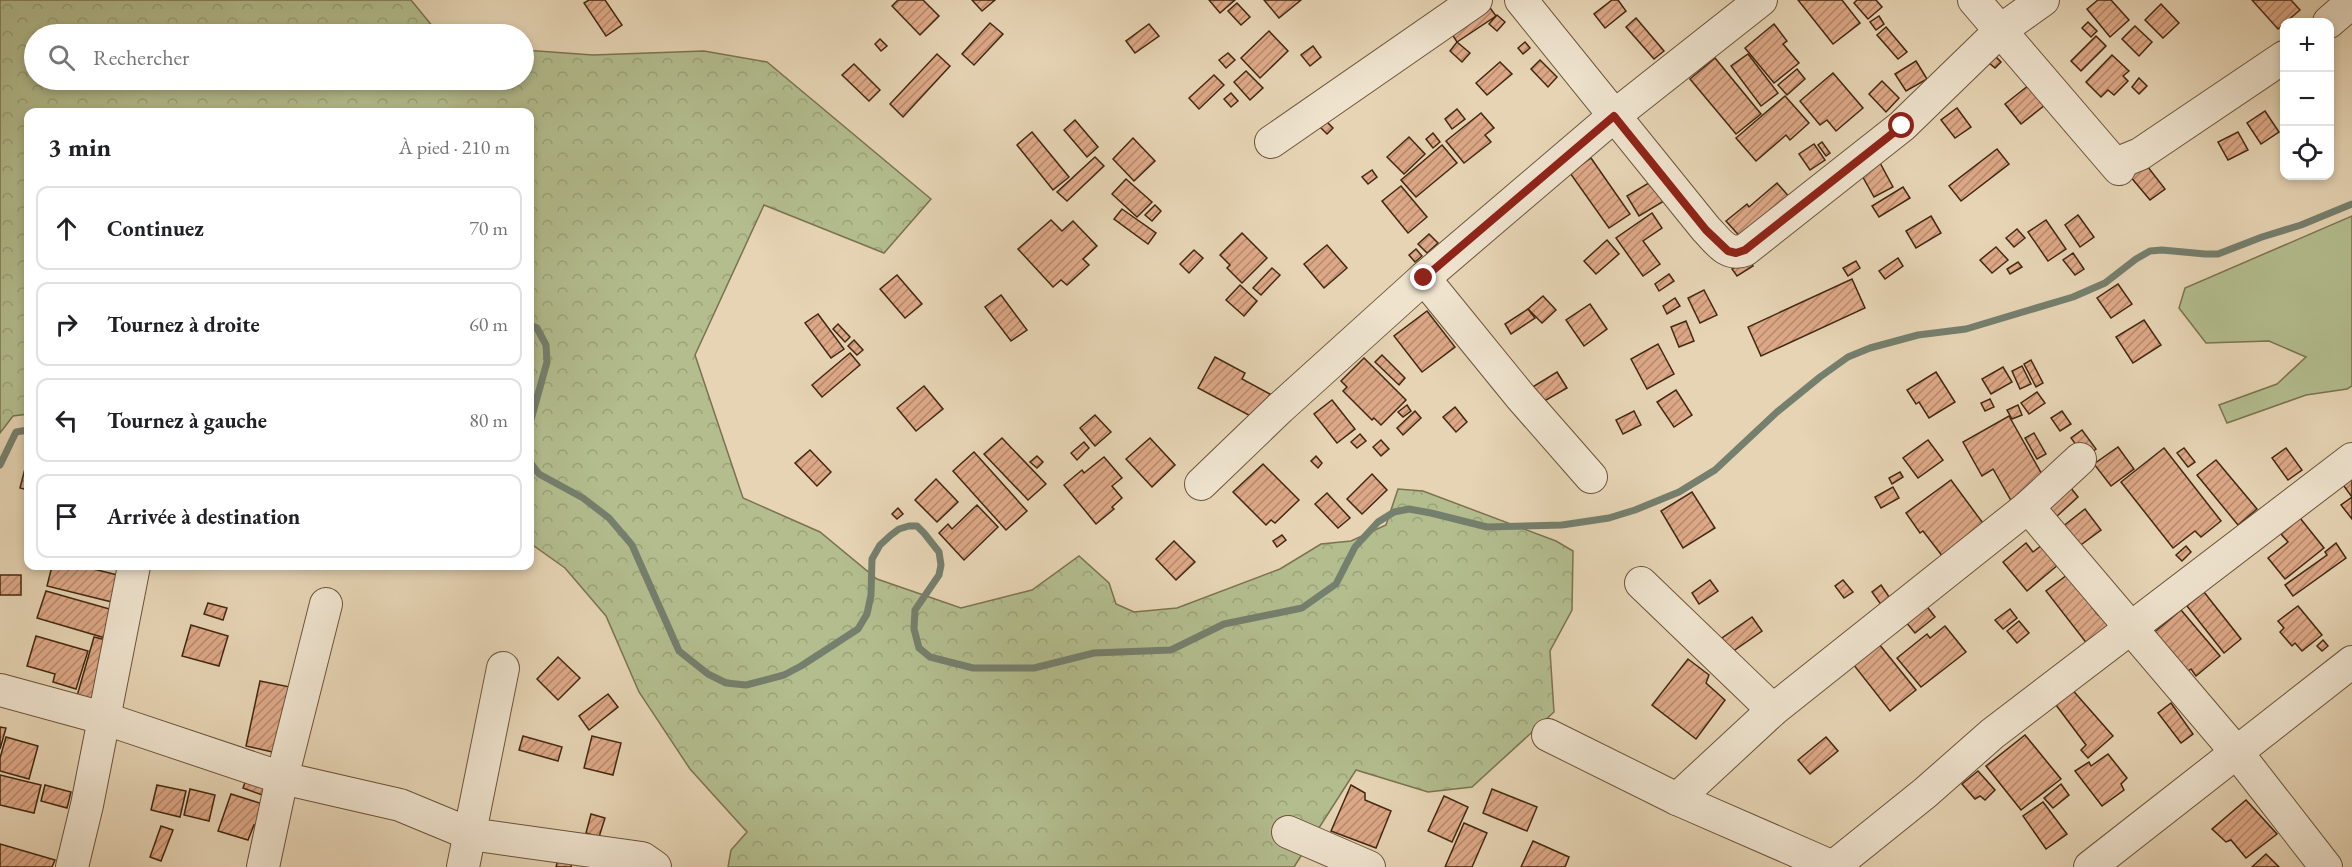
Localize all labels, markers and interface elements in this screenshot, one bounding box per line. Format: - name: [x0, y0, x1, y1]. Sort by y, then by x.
- map controls: [2280, 18, 2334, 180]
- button: +: [2280, 18, 2334, 72]
- search box: [24, 24, 534, 90]
- icon: search: [45, 41, 78, 74]
- text: Rechercher: [93, 43, 189, 72]
- button: −: [2280, 72, 2334, 126]
- route start: [1888, 112, 1914, 138]
- button: locate: [2280, 126, 2334, 180]
- text: 3 min: [48, 130, 111, 164]
- text: À pied · 210 m: [399, 134, 510, 160]
- icon: ahead: [50, 212, 83, 245]
- text: Continuez: [107, 214, 204, 243]
- text: 70 m: [469, 215, 508, 241]
- route end: [1410, 264, 1436, 290]
- icon: right: [50, 308, 83, 341]
- text: Tournez à droite: [107, 310, 260, 339]
- text: 60 m: [469, 311, 508, 337]
- icon: left: [50, 404, 83, 437]
- text: Tournez à gauche: [107, 406, 267, 435]
- text: 80 m: [469, 407, 508, 433]
- icon: arrive: [50, 500, 83, 533]
- text: Arrivée à destination: [107, 502, 300, 531]

